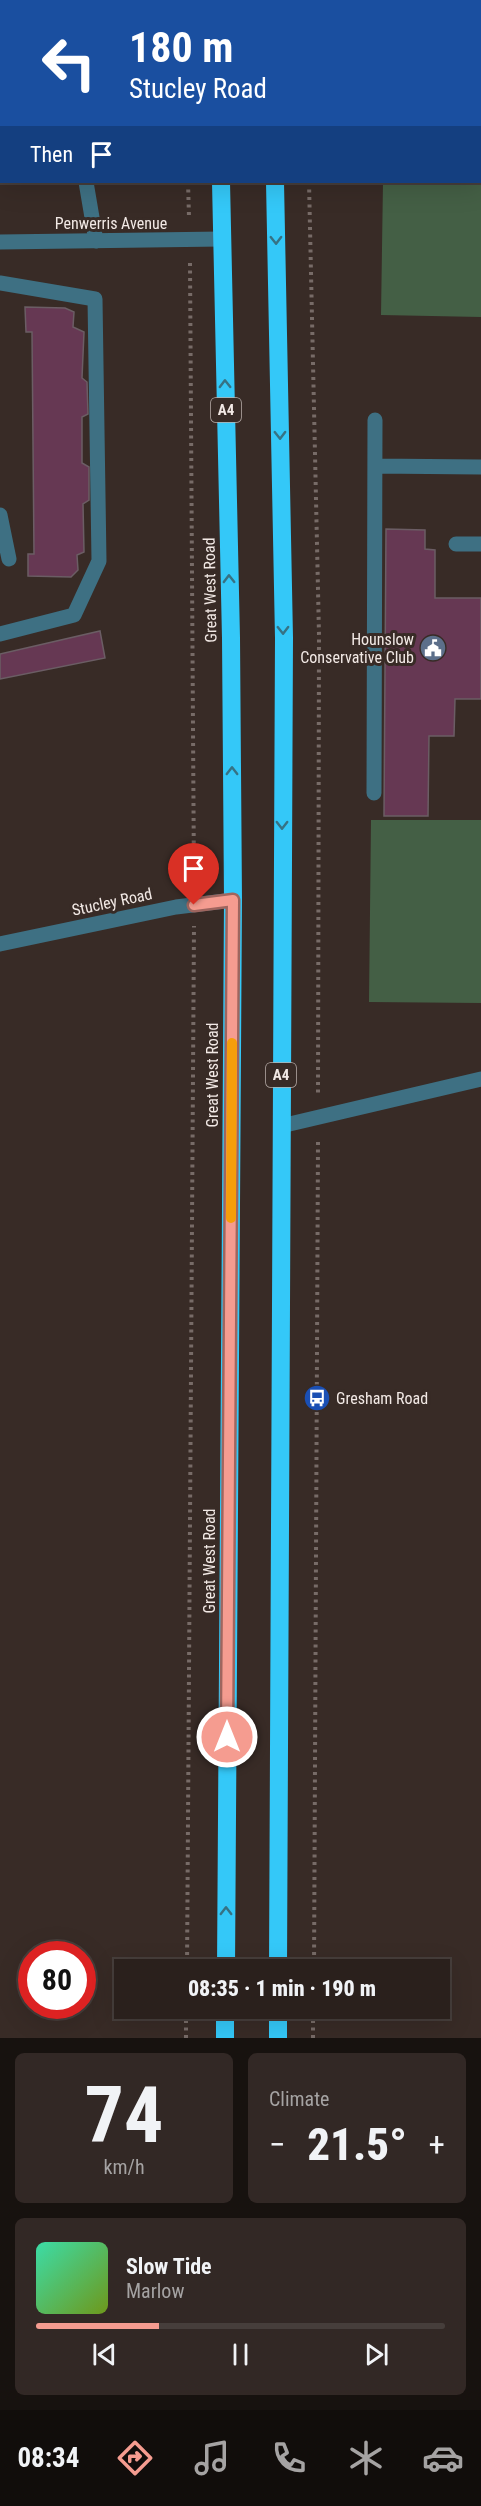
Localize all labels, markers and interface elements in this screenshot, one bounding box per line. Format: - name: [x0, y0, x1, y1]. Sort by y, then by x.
- text: 180 m: [129, 23, 234, 72]
- icon: left: [30, 24, 108, 102]
- text: Stucley Road: [129, 73, 267, 105]
- icon: arrive: [85, 138, 118, 171]
- text: Then: [30, 142, 73, 167]
- street label: Penwerris Avenue: [55, 214, 167, 233]
- one-way arrow: [269, 235, 282, 244]
- one-way arrow: [219, 380, 231, 389]
- road number: A4: [211, 398, 241, 422]
- one-way arrow: [273, 430, 286, 439]
- street label: Great West Road: [200, 537, 220, 643]
- one-way arrow: [223, 575, 236, 584]
- one-way arrow: [277, 625, 290, 634]
- place label: Hounslow Conservative Club: [300, 630, 414, 667]
- public building icon: Hounslow Conservative Club: [418, 633, 448, 663]
- one-way arrow: [226, 767, 238, 776]
- one-way arrow: [276, 820, 289, 829]
- pin: [168, 843, 219, 905]
- icon: arrive: [177, 852, 210, 885]
- street label: Stucley Road: [70, 884, 154, 920]
- street label: Great West Road: [203, 1022, 222, 1128]
- road number: A4: [266, 1063, 296, 1087]
- bus stop icon: Gresham Road: [302, 1383, 332, 1413]
- place label: Gresham Road: [336, 1389, 428, 1408]
- street label: Great West Road: [200, 1508, 219, 1614]
- position arrow: [195, 1705, 259, 1769]
- one-way arrow: [220, 1907, 232, 1916]
- speed limit sign: 80: [18, 1941, 96, 2019]
- text: 08:35 · 1 min · 190 m: [188, 1976, 376, 2001]
- text: 74: [85, 2070, 163, 2161]
- text: Climate: [269, 2087, 329, 2111]
- text: 21.5°: [307, 2118, 407, 2171]
- text: −: [269, 2125, 286, 2164]
- text: +: [429, 2125, 445, 2164]
- text: km/h: [103, 2155, 145, 2179]
- text: Slow Tide: [126, 2254, 212, 2279]
- text: Marlow: [126, 2279, 184, 2303]
- icon: previous: [88, 2338, 121, 2371]
- icon: pause: [224, 2338, 257, 2371]
- icon: next: [360, 2338, 393, 2371]
- icon: directions: [114, 2437, 156, 2479]
- icon: music: [191, 2437, 233, 2479]
- icon: phone: [268, 2437, 310, 2479]
- icon: climate: [345, 2437, 387, 2479]
- icon: car: [422, 2437, 464, 2479]
- text: 08:34: [17, 2442, 79, 2474]

